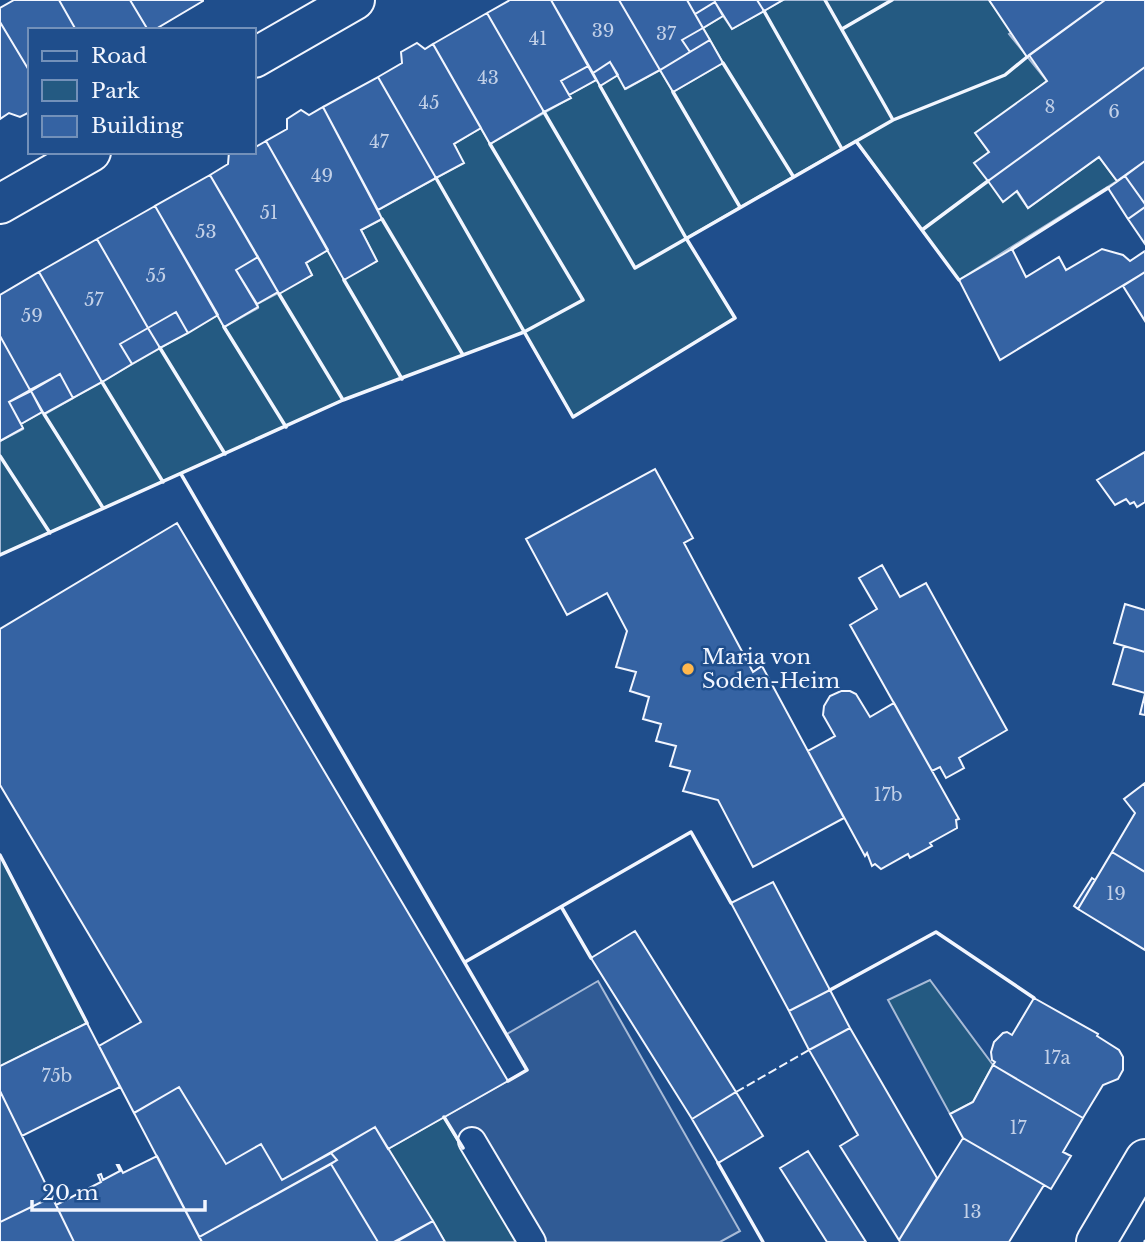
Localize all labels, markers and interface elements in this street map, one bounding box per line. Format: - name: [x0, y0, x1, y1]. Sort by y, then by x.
- house number: 39: [592, 20, 614, 42]
- house number: 37: [656, 23, 677, 45]
- legend: [28, 28, 256, 154]
- house number: 41: [529, 28, 547, 50]
- text: Road: [91, 43, 147, 69]
- house number: 43: [477, 67, 499, 89]
- text: Park: [91, 78, 140, 104]
- house number: 45: [419, 92, 439, 114]
- house number: 8: [1045, 96, 1055, 118]
- house number: 6: [1108, 101, 1120, 123]
- text: Building: [91, 113, 184, 139]
- house number: 47: [369, 131, 390, 153]
- house number: 49: [311, 165, 333, 187]
- house number: 51: [260, 202, 278, 224]
- house number: 53: [195, 221, 217, 243]
- house number: 55: [146, 265, 166, 287]
- house number: 57: [84, 289, 105, 311]
- house number: 59: [21, 305, 43, 327]
- place label: Maria von Soden-Heim: [702, 644, 841, 694]
- marker: Maria von Soden-Heim: [680, 661, 696, 677]
- house number: 17b: [874, 784, 902, 806]
- house number: 19: [1106, 883, 1126, 905]
- house number: 17a: [1043, 1047, 1071, 1069]
- house number: 75b: [42, 1065, 72, 1087]
- house number: 17: [1009, 1117, 1027, 1139]
- scale bar: [32, 1168, 205, 1212]
- text: 20 m: [42, 1180, 99, 1206]
- house number: 13: [962, 1201, 982, 1223]

